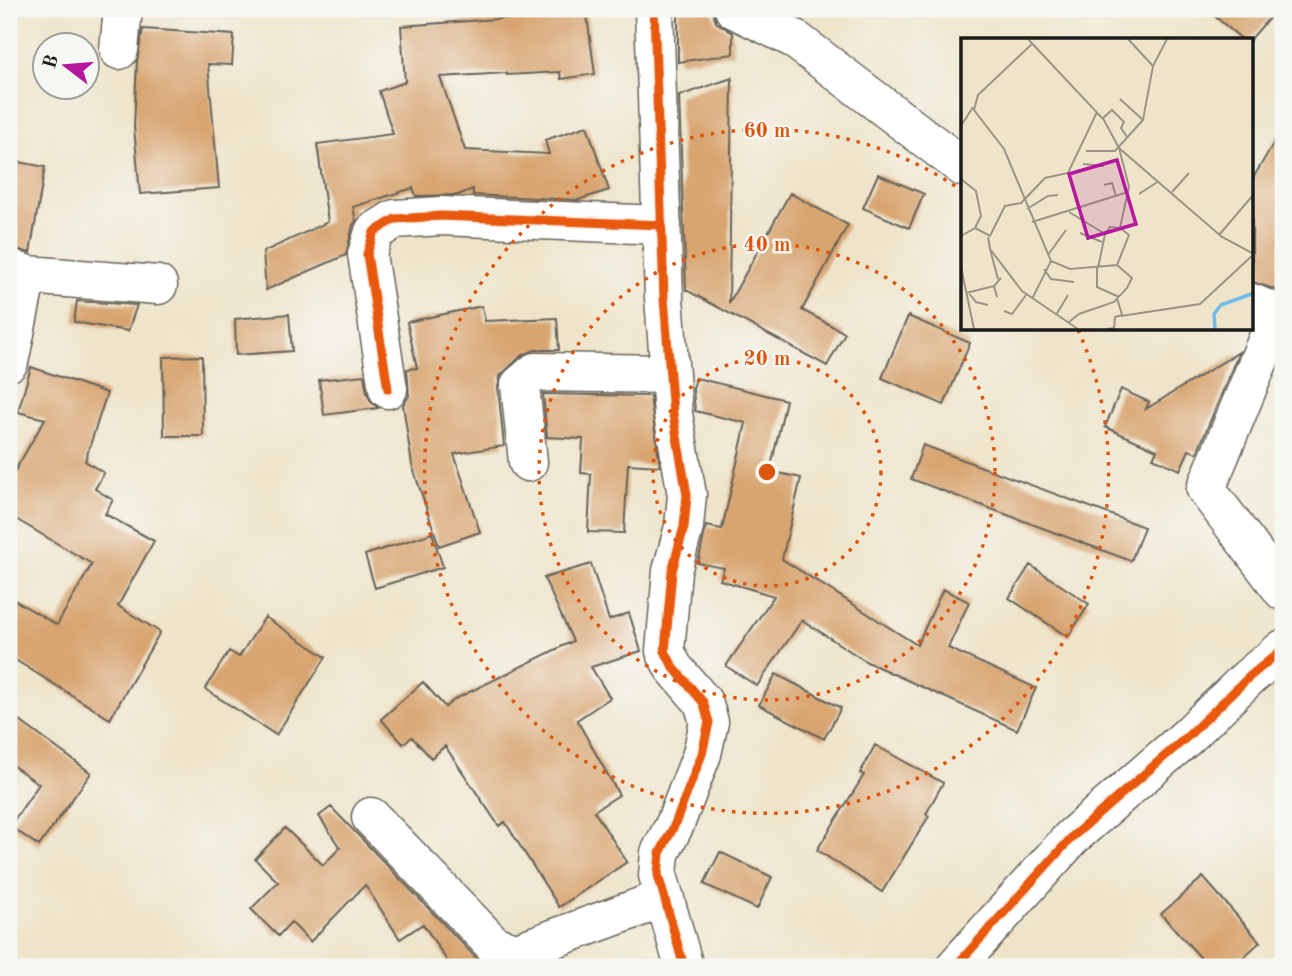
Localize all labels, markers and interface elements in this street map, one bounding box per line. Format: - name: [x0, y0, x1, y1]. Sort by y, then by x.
- north arrow: [32, 32, 102, 102]
- inset map: [961, 38, 1254, 331]
- text: B: [41, 53, 63, 71]
- text: 60 m: [743, 121, 791, 142]
- text: 40 m: [743, 235, 791, 256]
- text: 20 m: [743, 349, 791, 370]
- centre of rings: [755, 460, 779, 484]

